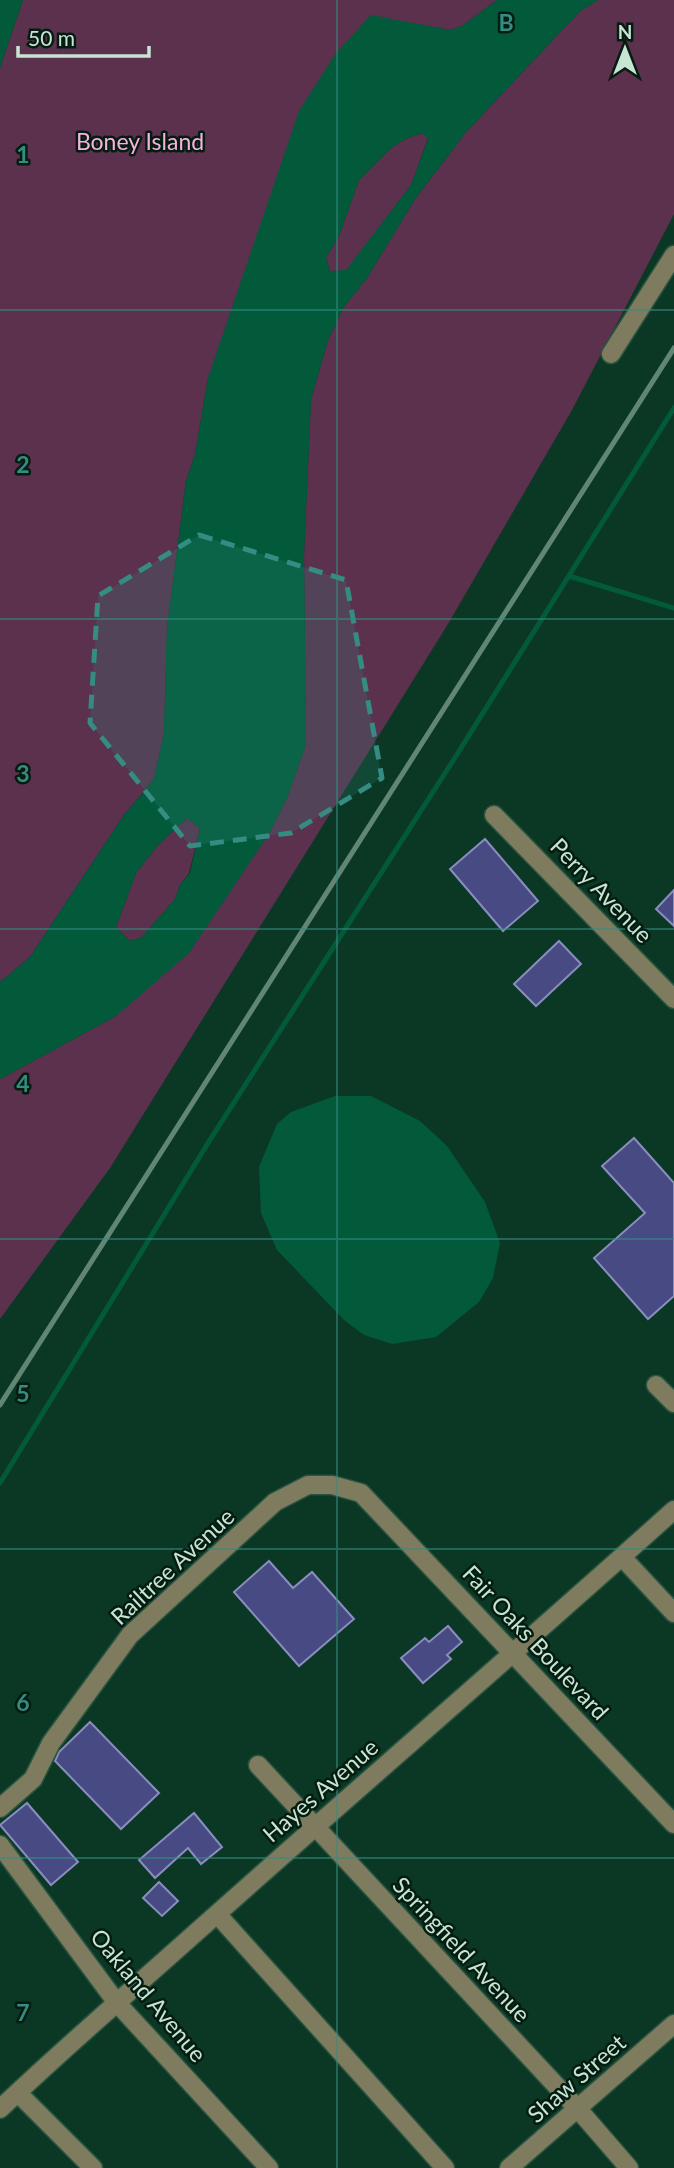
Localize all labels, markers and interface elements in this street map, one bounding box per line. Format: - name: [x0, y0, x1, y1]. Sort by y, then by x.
- text: B: [498, 8, 514, 36]
- scale bar: [18, 14, 149, 58]
- north arrow: [590, 14, 660, 84]
- text: N: [618, 20, 632, 43]
- text: 50 m: [28, 25, 75, 50]
- park label: Boney Island: [76, 127, 204, 155]
- text: 1: [16, 140, 30, 168]
- text: 2: [16, 450, 30, 478]
- text: 3: [16, 759, 30, 787]
- street label: Perry Avenue: [545, 832, 659, 948]
- text: 4: [16, 1069, 30, 1097]
- text: 5: [16, 1379, 30, 1407]
- street label: Railtree Avenue: [105, 1502, 239, 1630]
- street label: Fair Oaks Boulevard: [457, 1559, 615, 1725]
- text: 6: [16, 1688, 30, 1716]
- street label: Hayes Avenue: [257, 1732, 383, 1848]
- street label: Springfield Avenue: [387, 1870, 537, 2028]
- street label: Oakland Avenue: [85, 1923, 213, 2067]
- text: 7: [16, 1998, 30, 2026]
- street label: Shaw Street: [521, 2027, 631, 2128]

